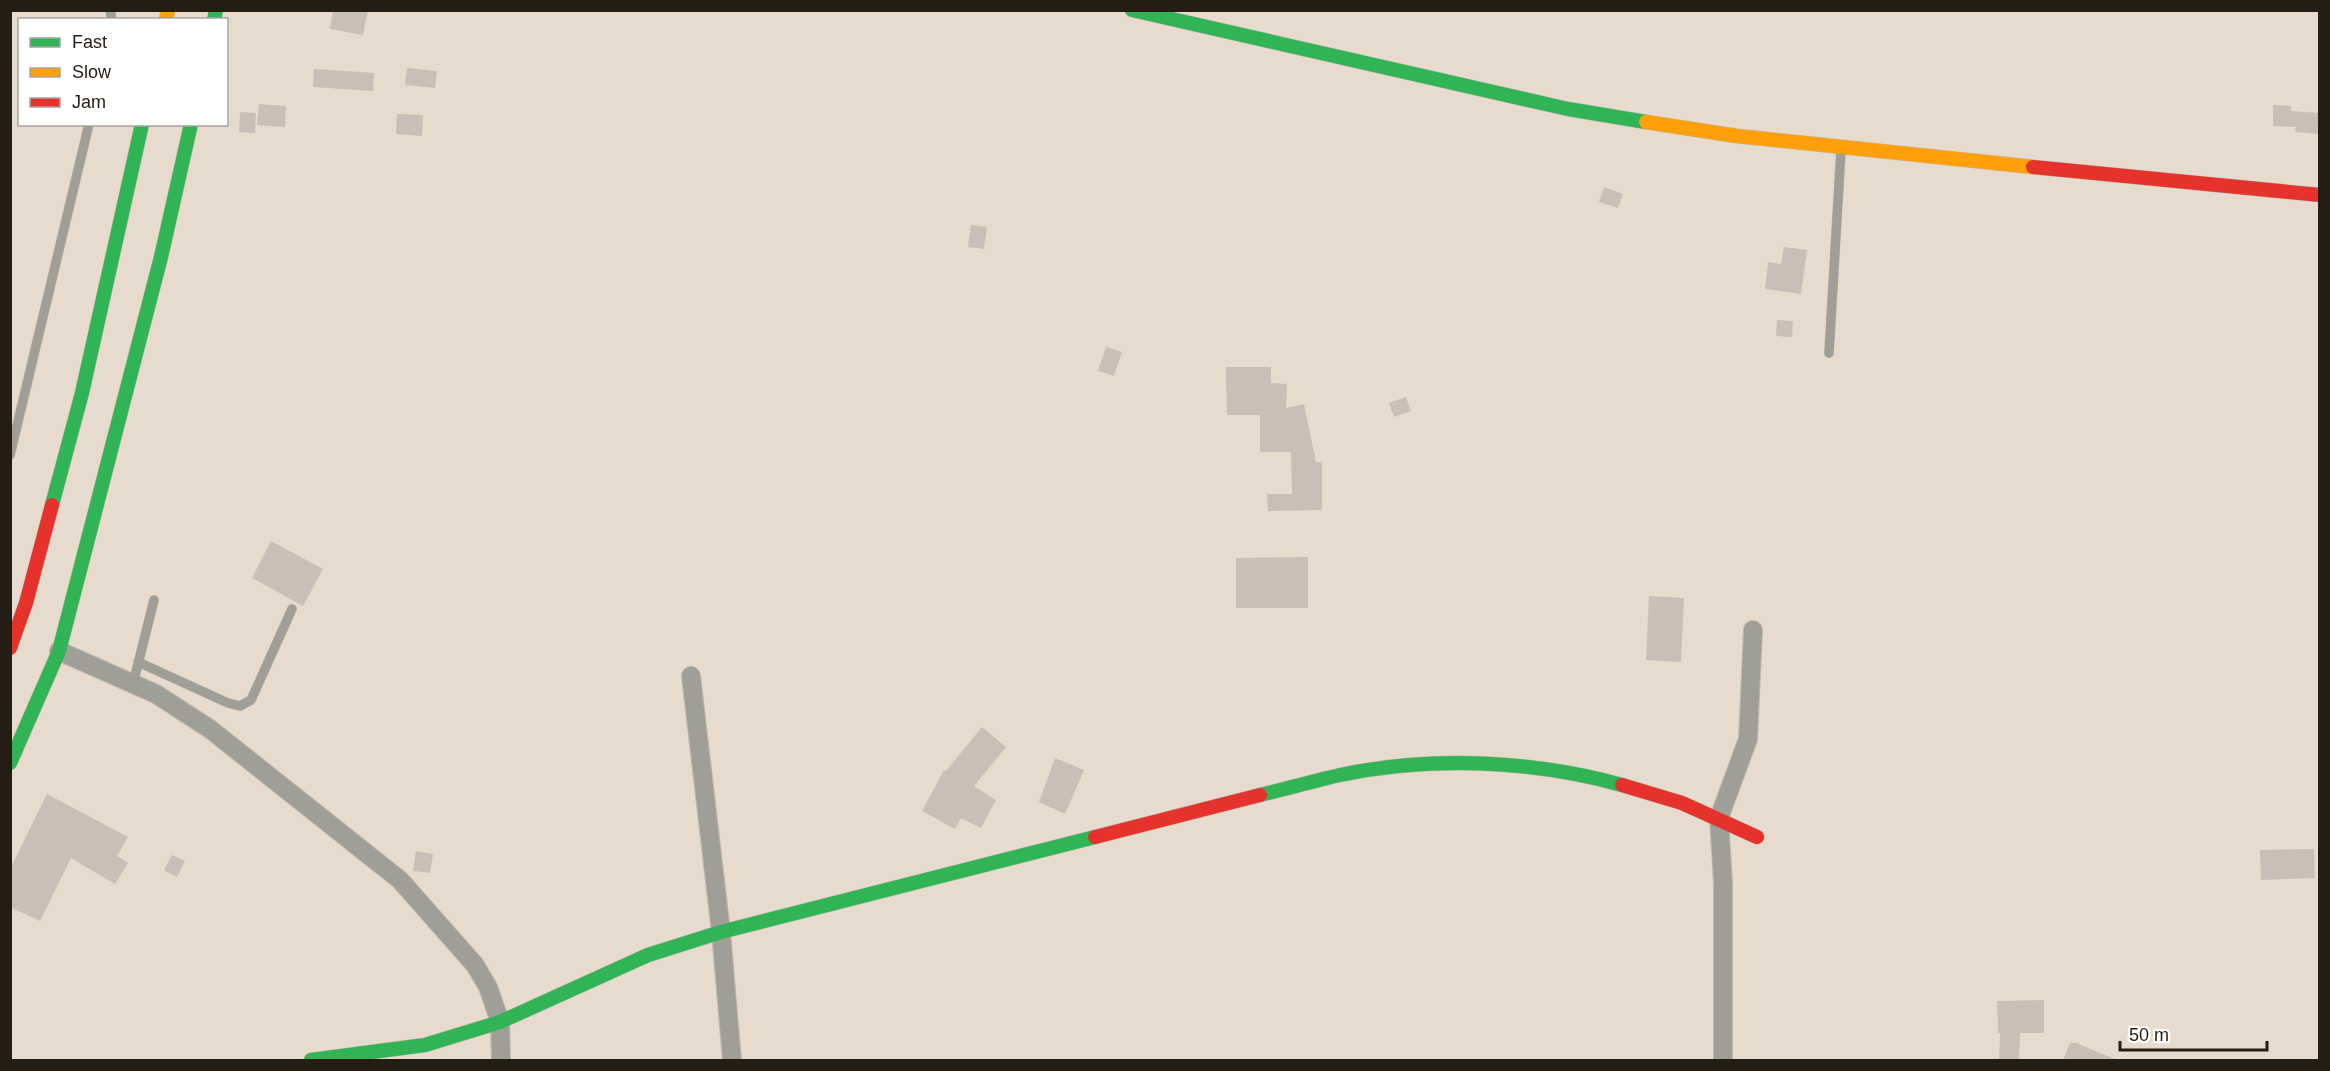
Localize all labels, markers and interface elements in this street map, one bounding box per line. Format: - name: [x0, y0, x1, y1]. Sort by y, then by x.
- legend: [18, 18, 228, 126]
- text: Fast: [72, 32, 107, 52]
- text: Slow: [72, 62, 112, 82]
- text: Jam: [72, 92, 106, 112]
- scale bar: [2120, 1014, 2267, 1052]
- text: 50 m: [2129, 1025, 2169, 1045]

